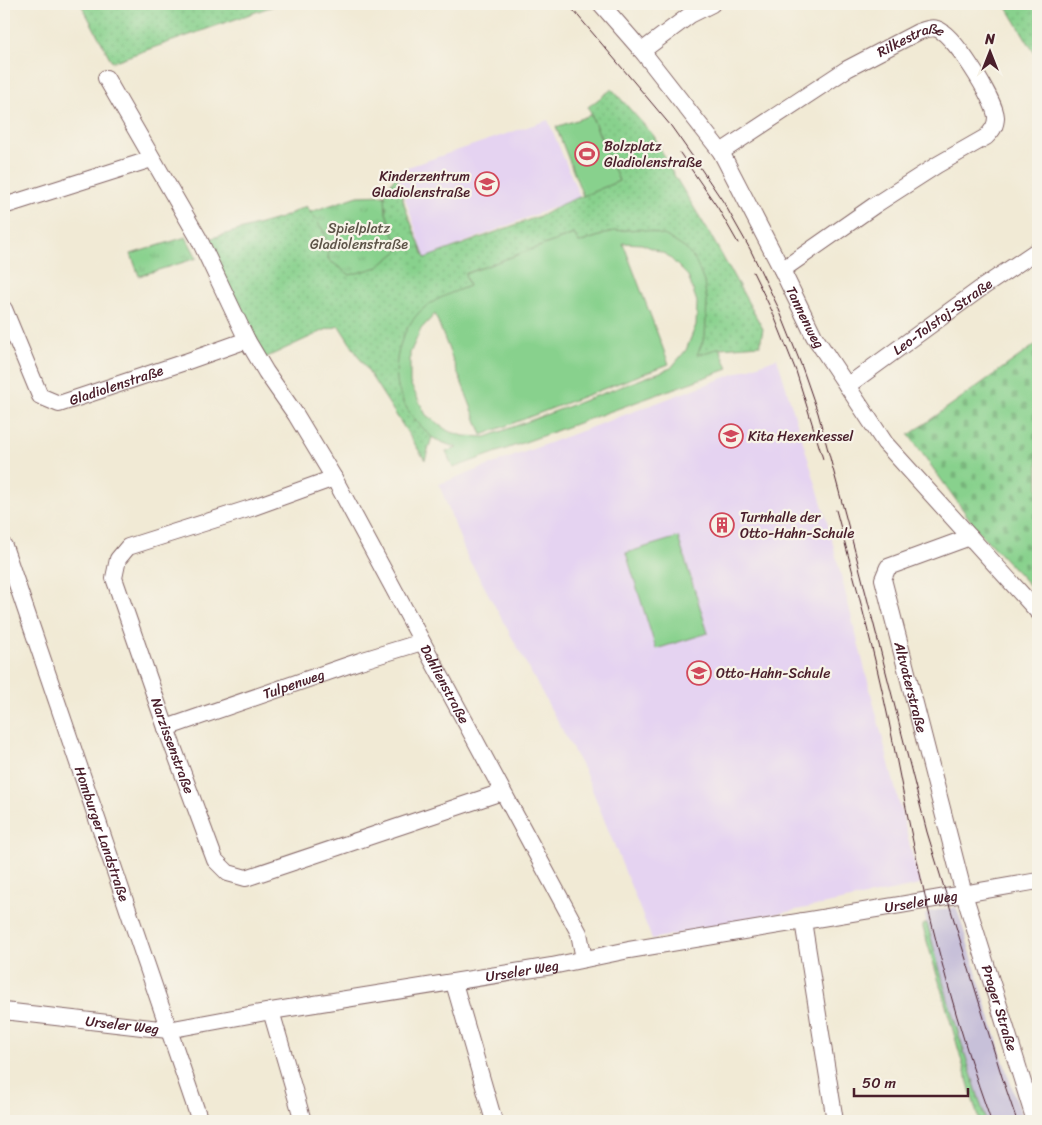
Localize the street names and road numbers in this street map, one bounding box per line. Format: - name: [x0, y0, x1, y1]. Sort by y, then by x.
- street label: Rilkestraße: [872, 16, 950, 64]
- street label: Leo-Tolstoj-Straße: [887, 271, 998, 362]
- street label: Tannenweg: [779, 282, 831, 354]
- street label: Gladiolenstraße: [66, 358, 167, 412]
- street label: Altvaterstraße: [887, 638, 935, 736]
- street label: Dahlienstraße: [413, 640, 477, 728]
- street label: Tulpenweg: [259, 662, 328, 706]
- street label: Narzissenstraße: [144, 694, 202, 797]
- street label: Homburger Landstraße: [67, 763, 137, 905]
- street label: Urseler Weg: [882, 883, 959, 920]
- street label: Urseler Weg: [484, 952, 561, 989]
- street label: Prager Straße: [974, 962, 1025, 1054]
- street label: Urseler Weg: [84, 1008, 160, 1041]

